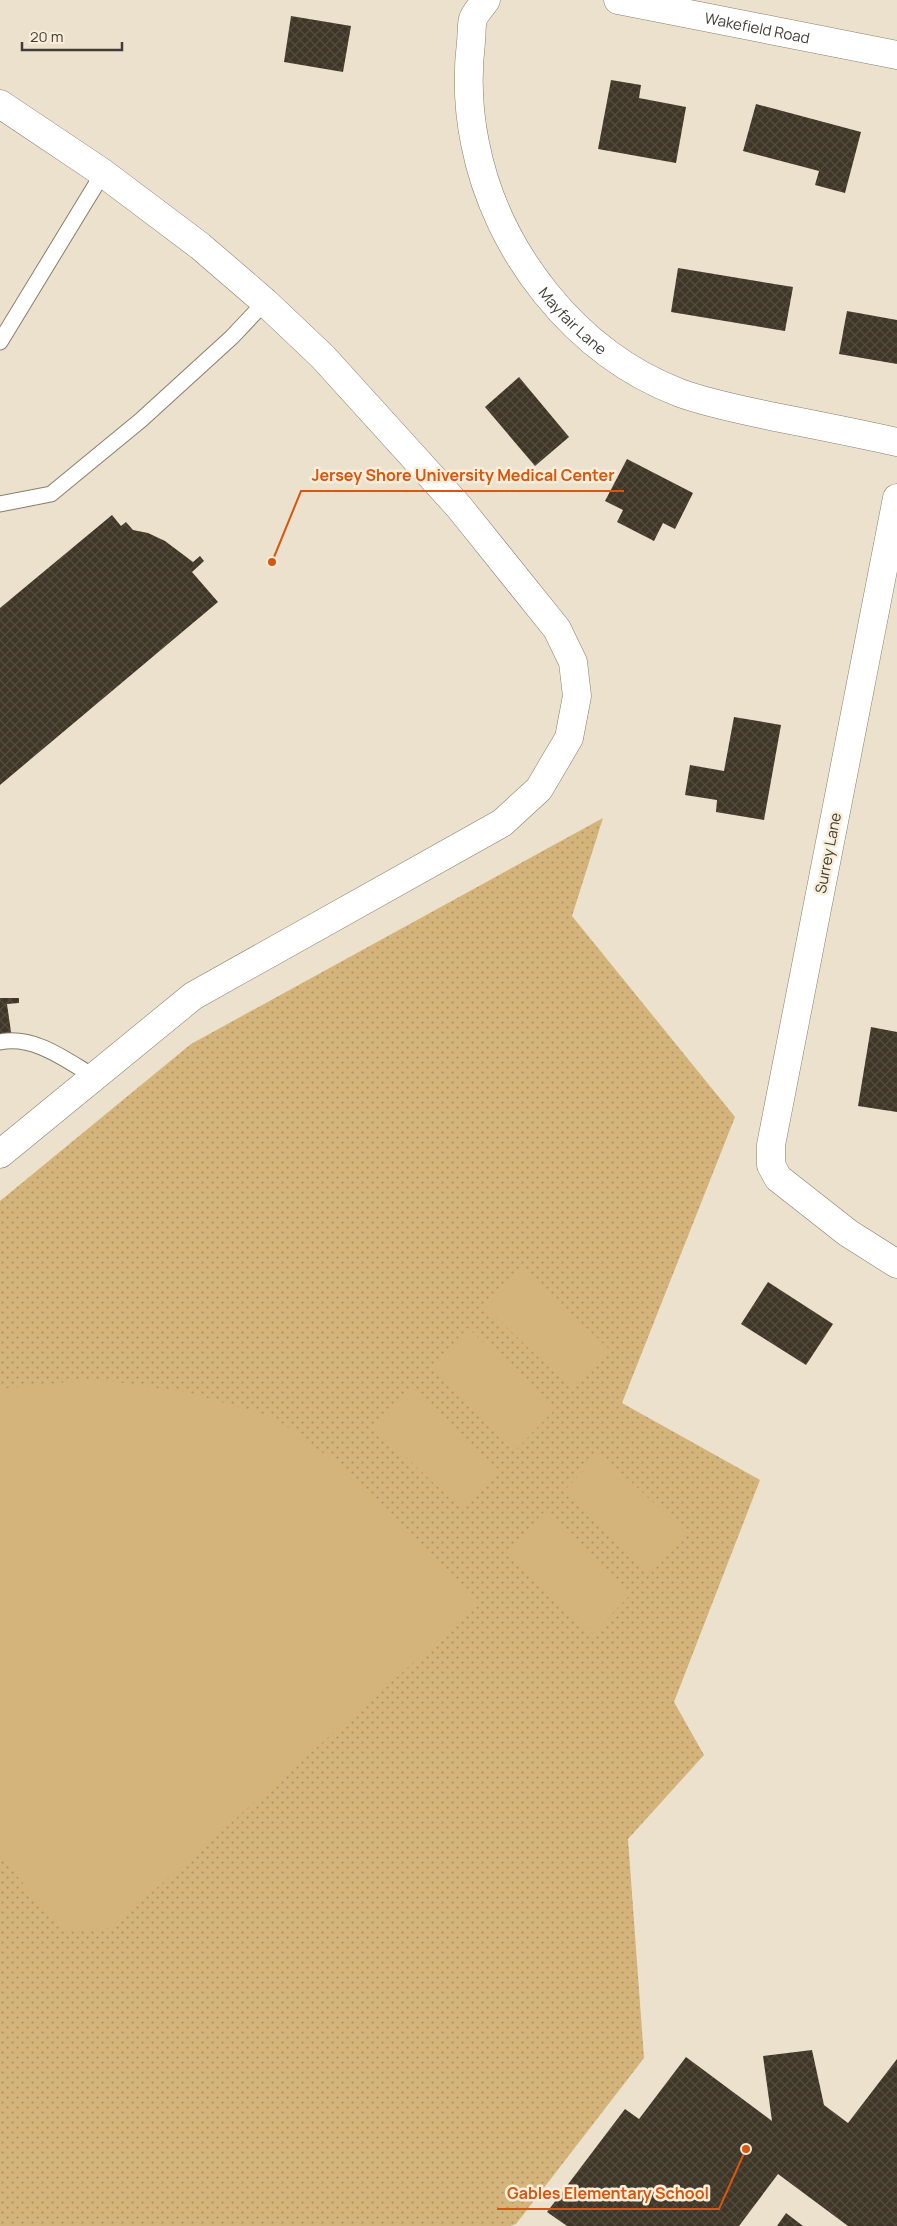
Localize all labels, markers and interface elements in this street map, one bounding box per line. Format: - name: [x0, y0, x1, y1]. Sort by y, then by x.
- street label: Wakefield Road: [703, 7, 812, 48]
- scale bar: [22, 20, 122, 52]
- text: 20 m: [30, 26, 63, 47]
- street label: Mayfair Lane: [534, 282, 611, 359]
- callout: Jersey Shore University Medical Center: [301, 460, 624, 491]
- text: Jersey Shore University Medical Center: [311, 464, 615, 486]
- street label: Surrey Lane: [810, 811, 846, 895]
- callout: Gables Elementary School: [497, 2178, 719, 2209]
- text: Gables Elementary School: [507, 2182, 709, 2204]

